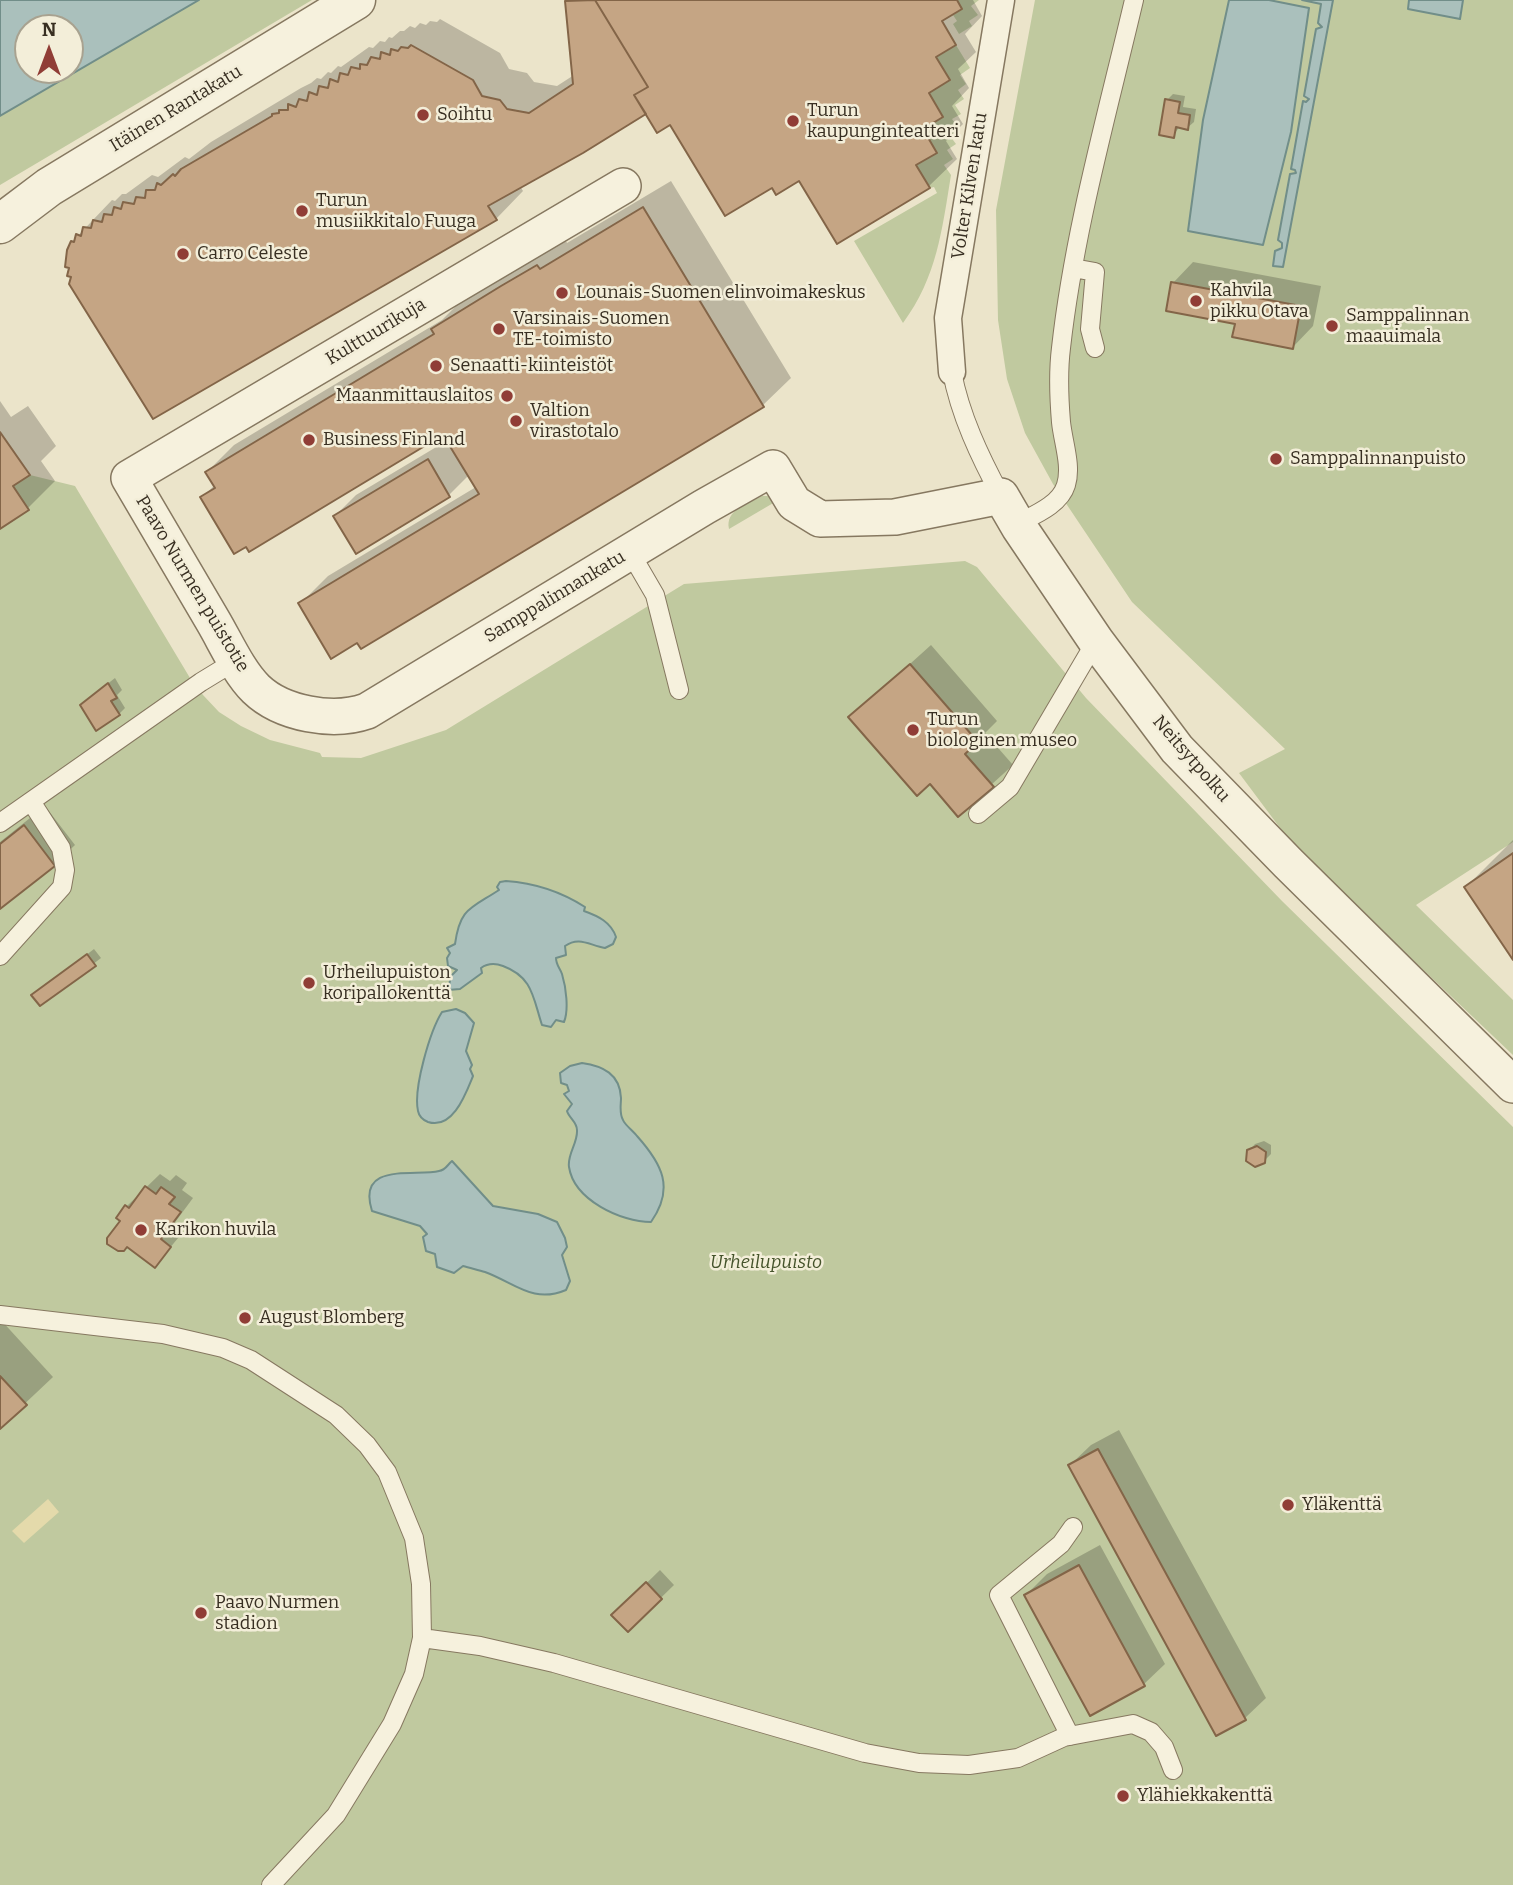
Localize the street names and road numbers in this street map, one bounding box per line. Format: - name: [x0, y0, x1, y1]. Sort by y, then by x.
- street label: Itäinen Rantakatu: [106, 61, 246, 157]
- street label: Volter Kilven katu: [948, 111, 992, 261]
- street label: Kulttuurikuja: [322, 294, 430, 370]
- street label: Paavo Nurmen puistotie: [131, 492, 253, 676]
- street label: Samppalinnankatu: [481, 546, 629, 648]
- street label: Neitsytpolku: [1148, 711, 1234, 807]

